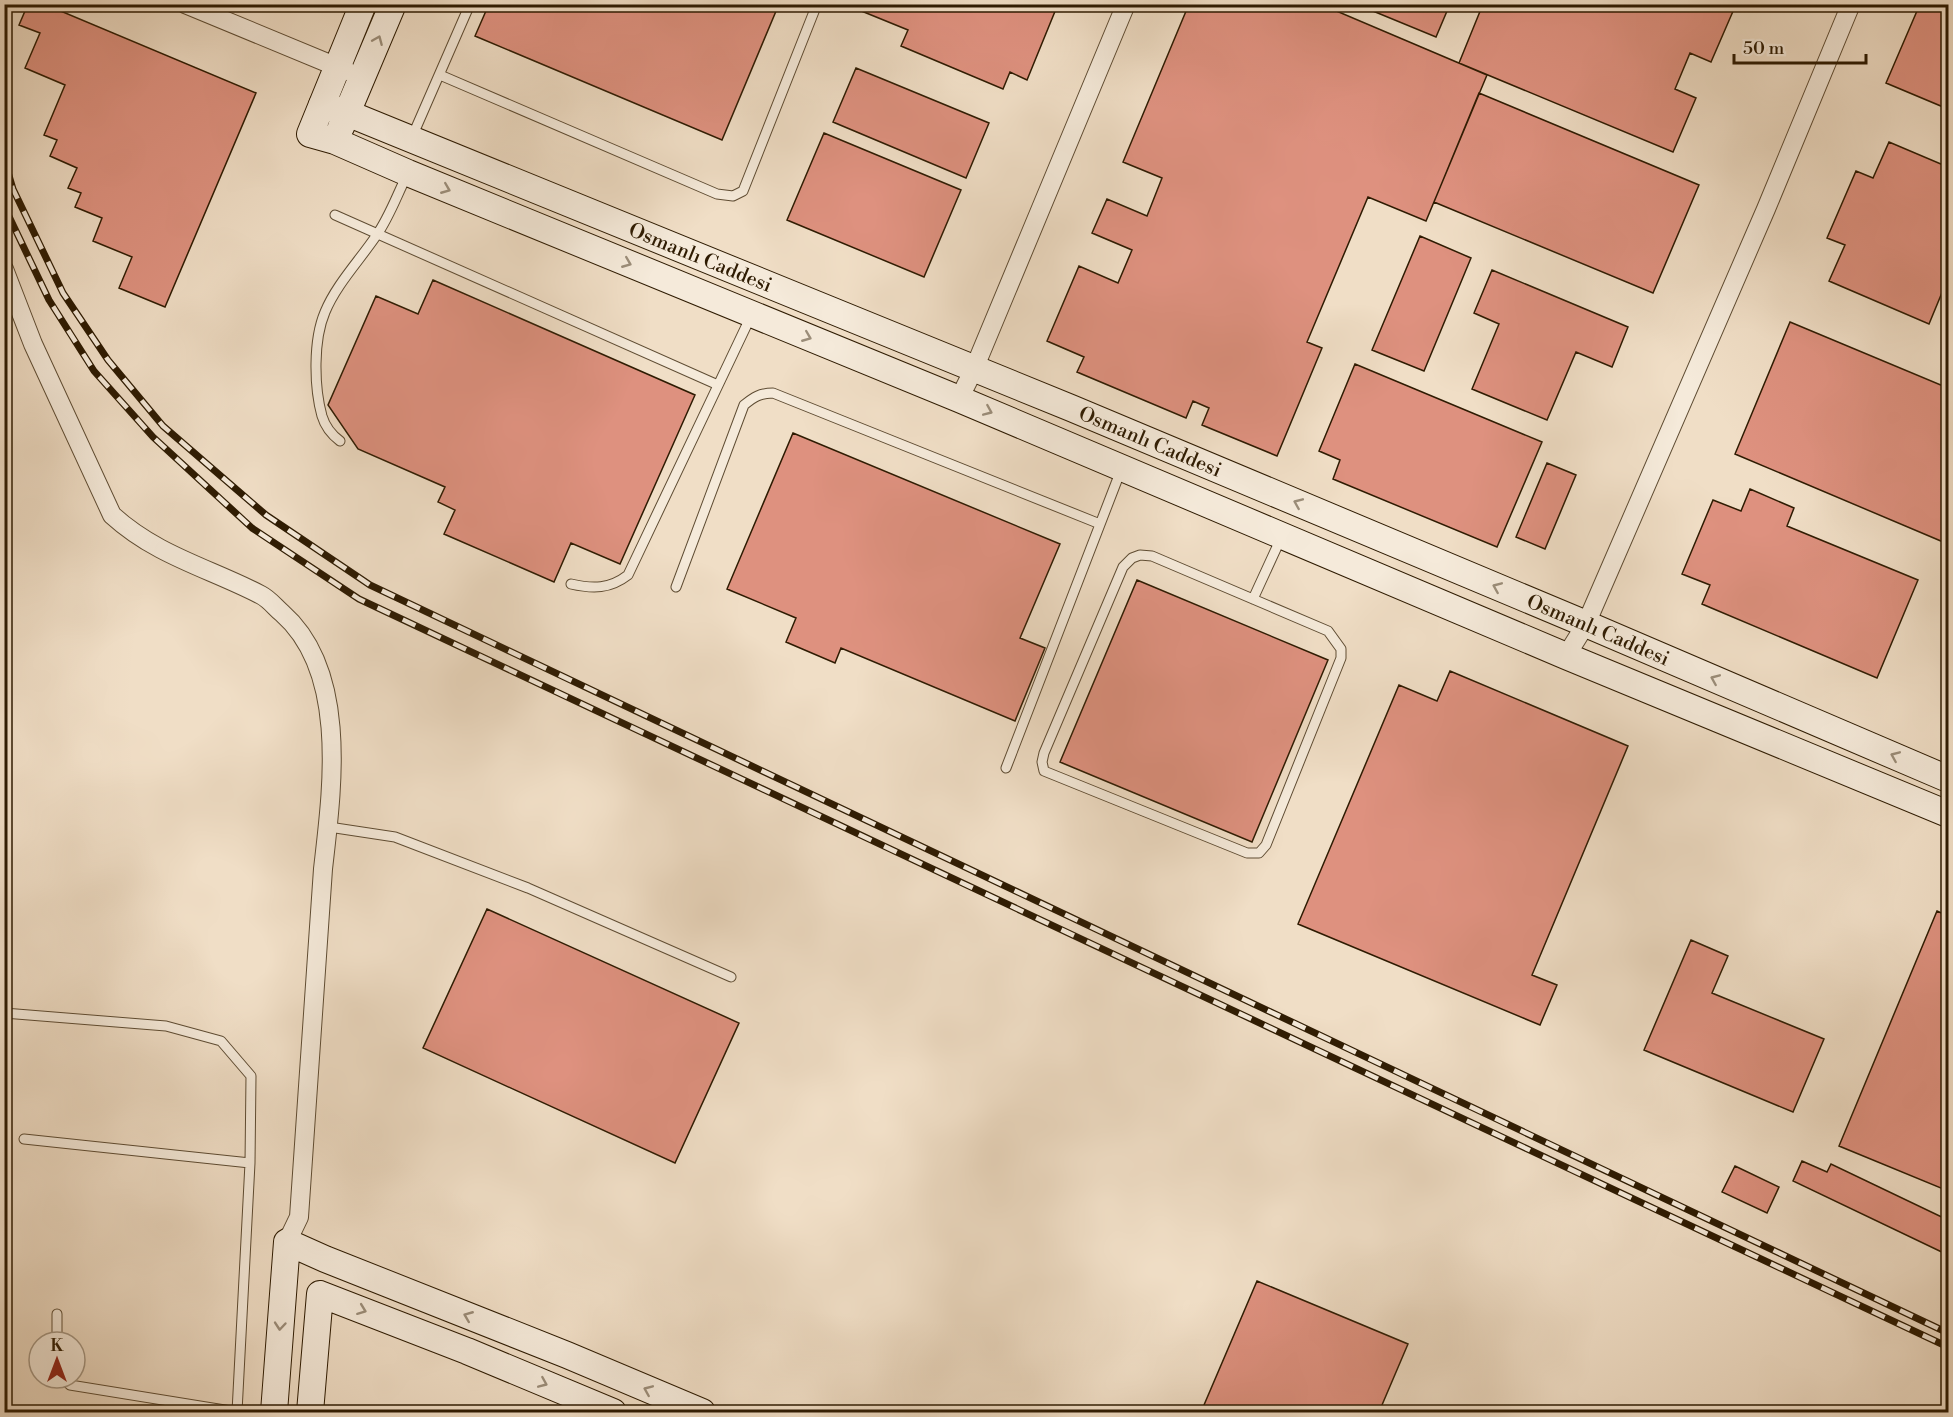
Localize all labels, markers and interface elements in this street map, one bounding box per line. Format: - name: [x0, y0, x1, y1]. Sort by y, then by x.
- scale bar: [1734, 27, 1866, 65]
- one-way arrow: [371, 35, 383, 46]
- text: 50 m: [1743, 37, 1785, 60]
- one-way arrow: [440, 182, 451, 194]
- street label: Osmanlı Caddesi: [625, 218, 776, 299]
- one-way arrow: [621, 256, 632, 268]
- one-way arrow: [801, 330, 812, 342]
- street label: Osmanlı Caddesi: [1074, 402, 1225, 484]
- one-way arrow: [981, 404, 992, 416]
- one-way arrow: [1293, 498, 1304, 510]
- one-way arrow: [1493, 582, 1504, 594]
- street label: Osmanlı Caddesi: [1523, 590, 1673, 672]
- one-way arrow: [1711, 674, 1722, 686]
- one-way arrow: [1890, 751, 1901, 763]
- one-way arrow: [356, 1303, 367, 1315]
- one-way arrow: [463, 1311, 474, 1323]
- one-way arrow: [274, 1322, 287, 1331]
- north arrow: [27, 1330, 87, 1390]
- text: K: [51, 1336, 65, 1356]
- one-way arrow: [536, 1376, 547, 1388]
- one-way arrow: [644, 1385, 655, 1397]

